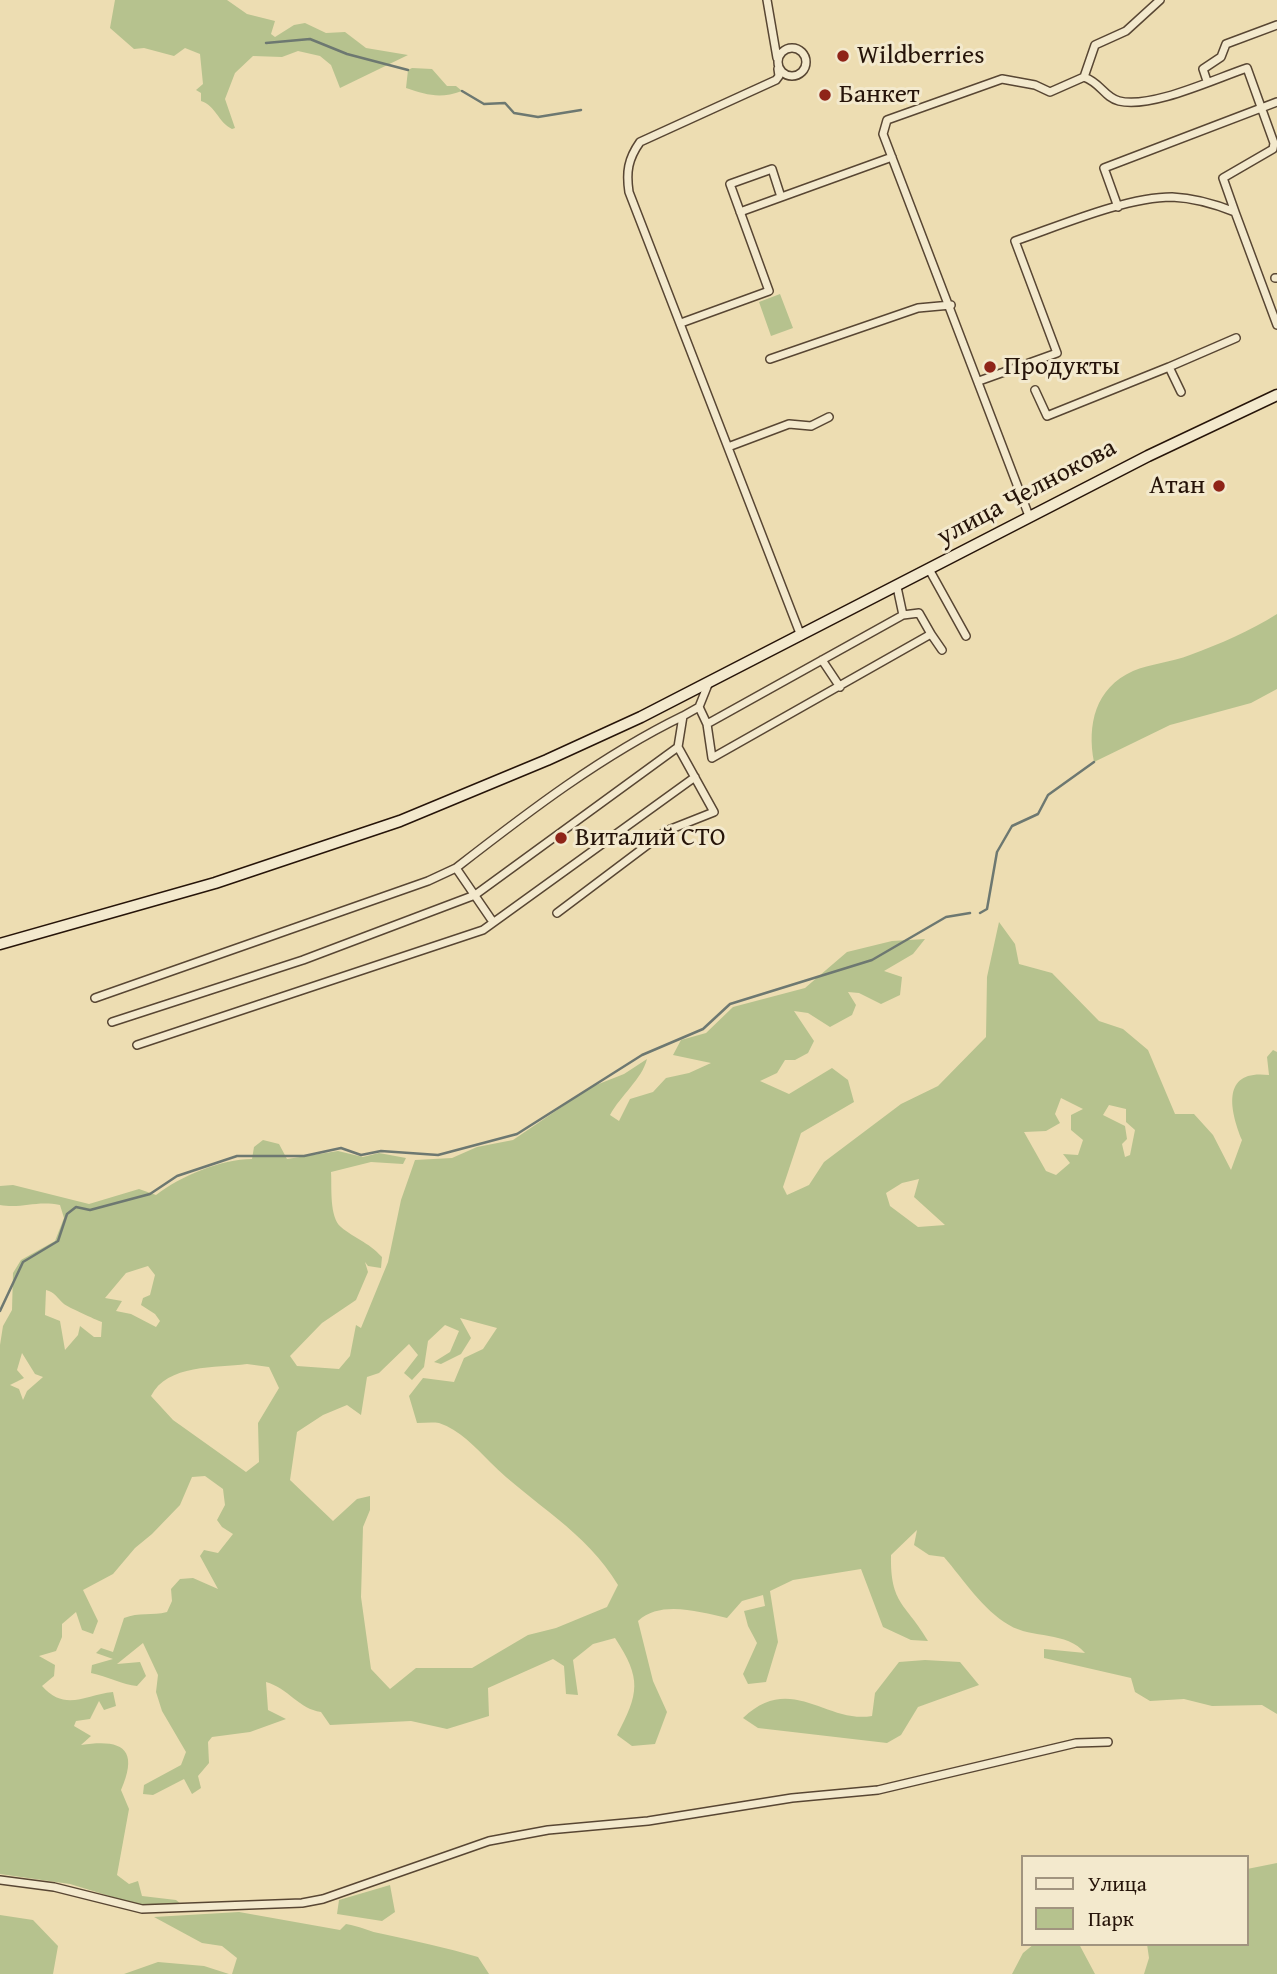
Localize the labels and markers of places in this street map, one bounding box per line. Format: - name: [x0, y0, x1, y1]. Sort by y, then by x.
- place label: Wildberries: [857, 40, 984, 72]
- marker: Wildberries: [835, 48, 851, 64]
- place label: Банкет: [839, 79, 920, 111]
- marker: Банкет: [817, 87, 833, 103]
- place label: Продукты: [1004, 351, 1120, 383]
- marker: Продукты: [982, 359, 998, 375]
- place label: Атан: [1149, 470, 1205, 502]
- marker: Атан: [1211, 478, 1227, 494]
- place label: Виталий СТО: [575, 822, 726, 854]
- marker: Виталий СТО: [553, 830, 569, 846]

